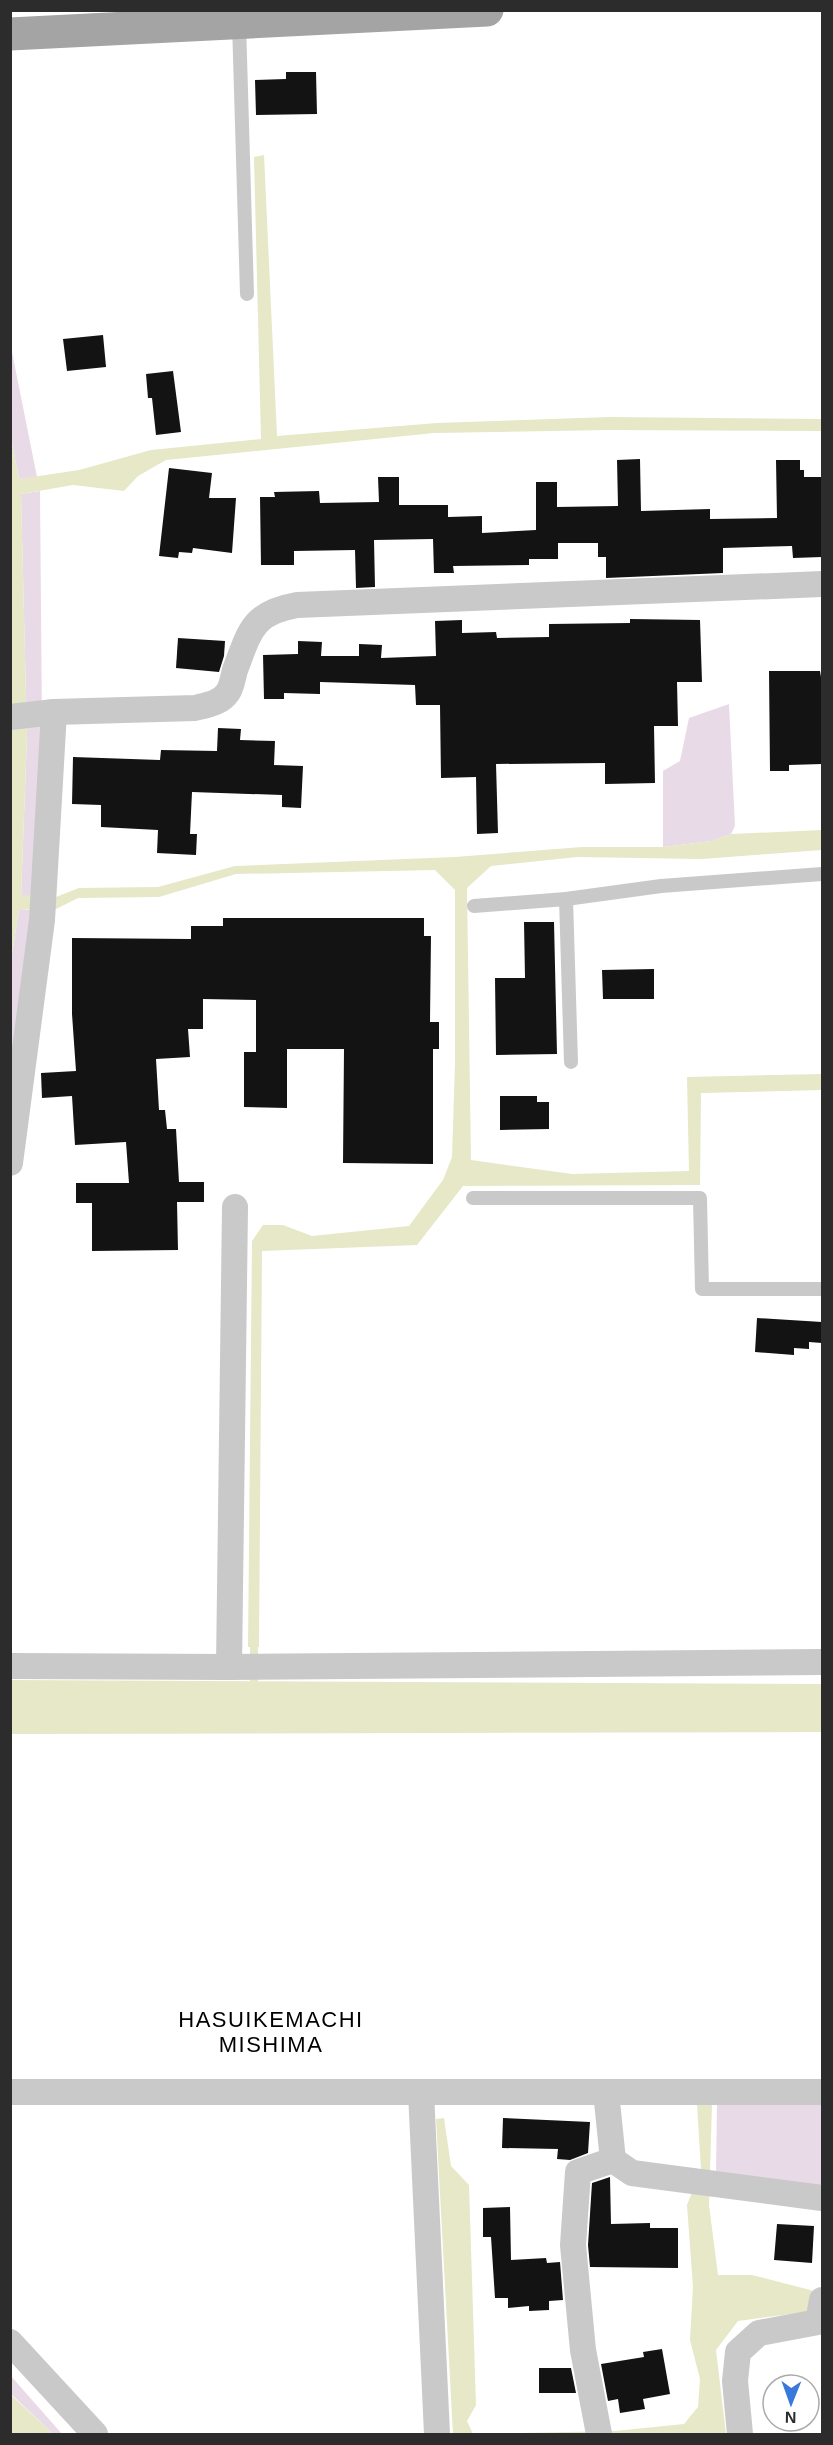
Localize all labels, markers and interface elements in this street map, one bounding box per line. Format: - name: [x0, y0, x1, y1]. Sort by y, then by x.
- district label: HASUIKEMACHI MISHIMA: [178, 2007, 364, 2057]
- north arrow: [761, 2373, 821, 2433]
- text: N: [785, 2409, 797, 2426]

